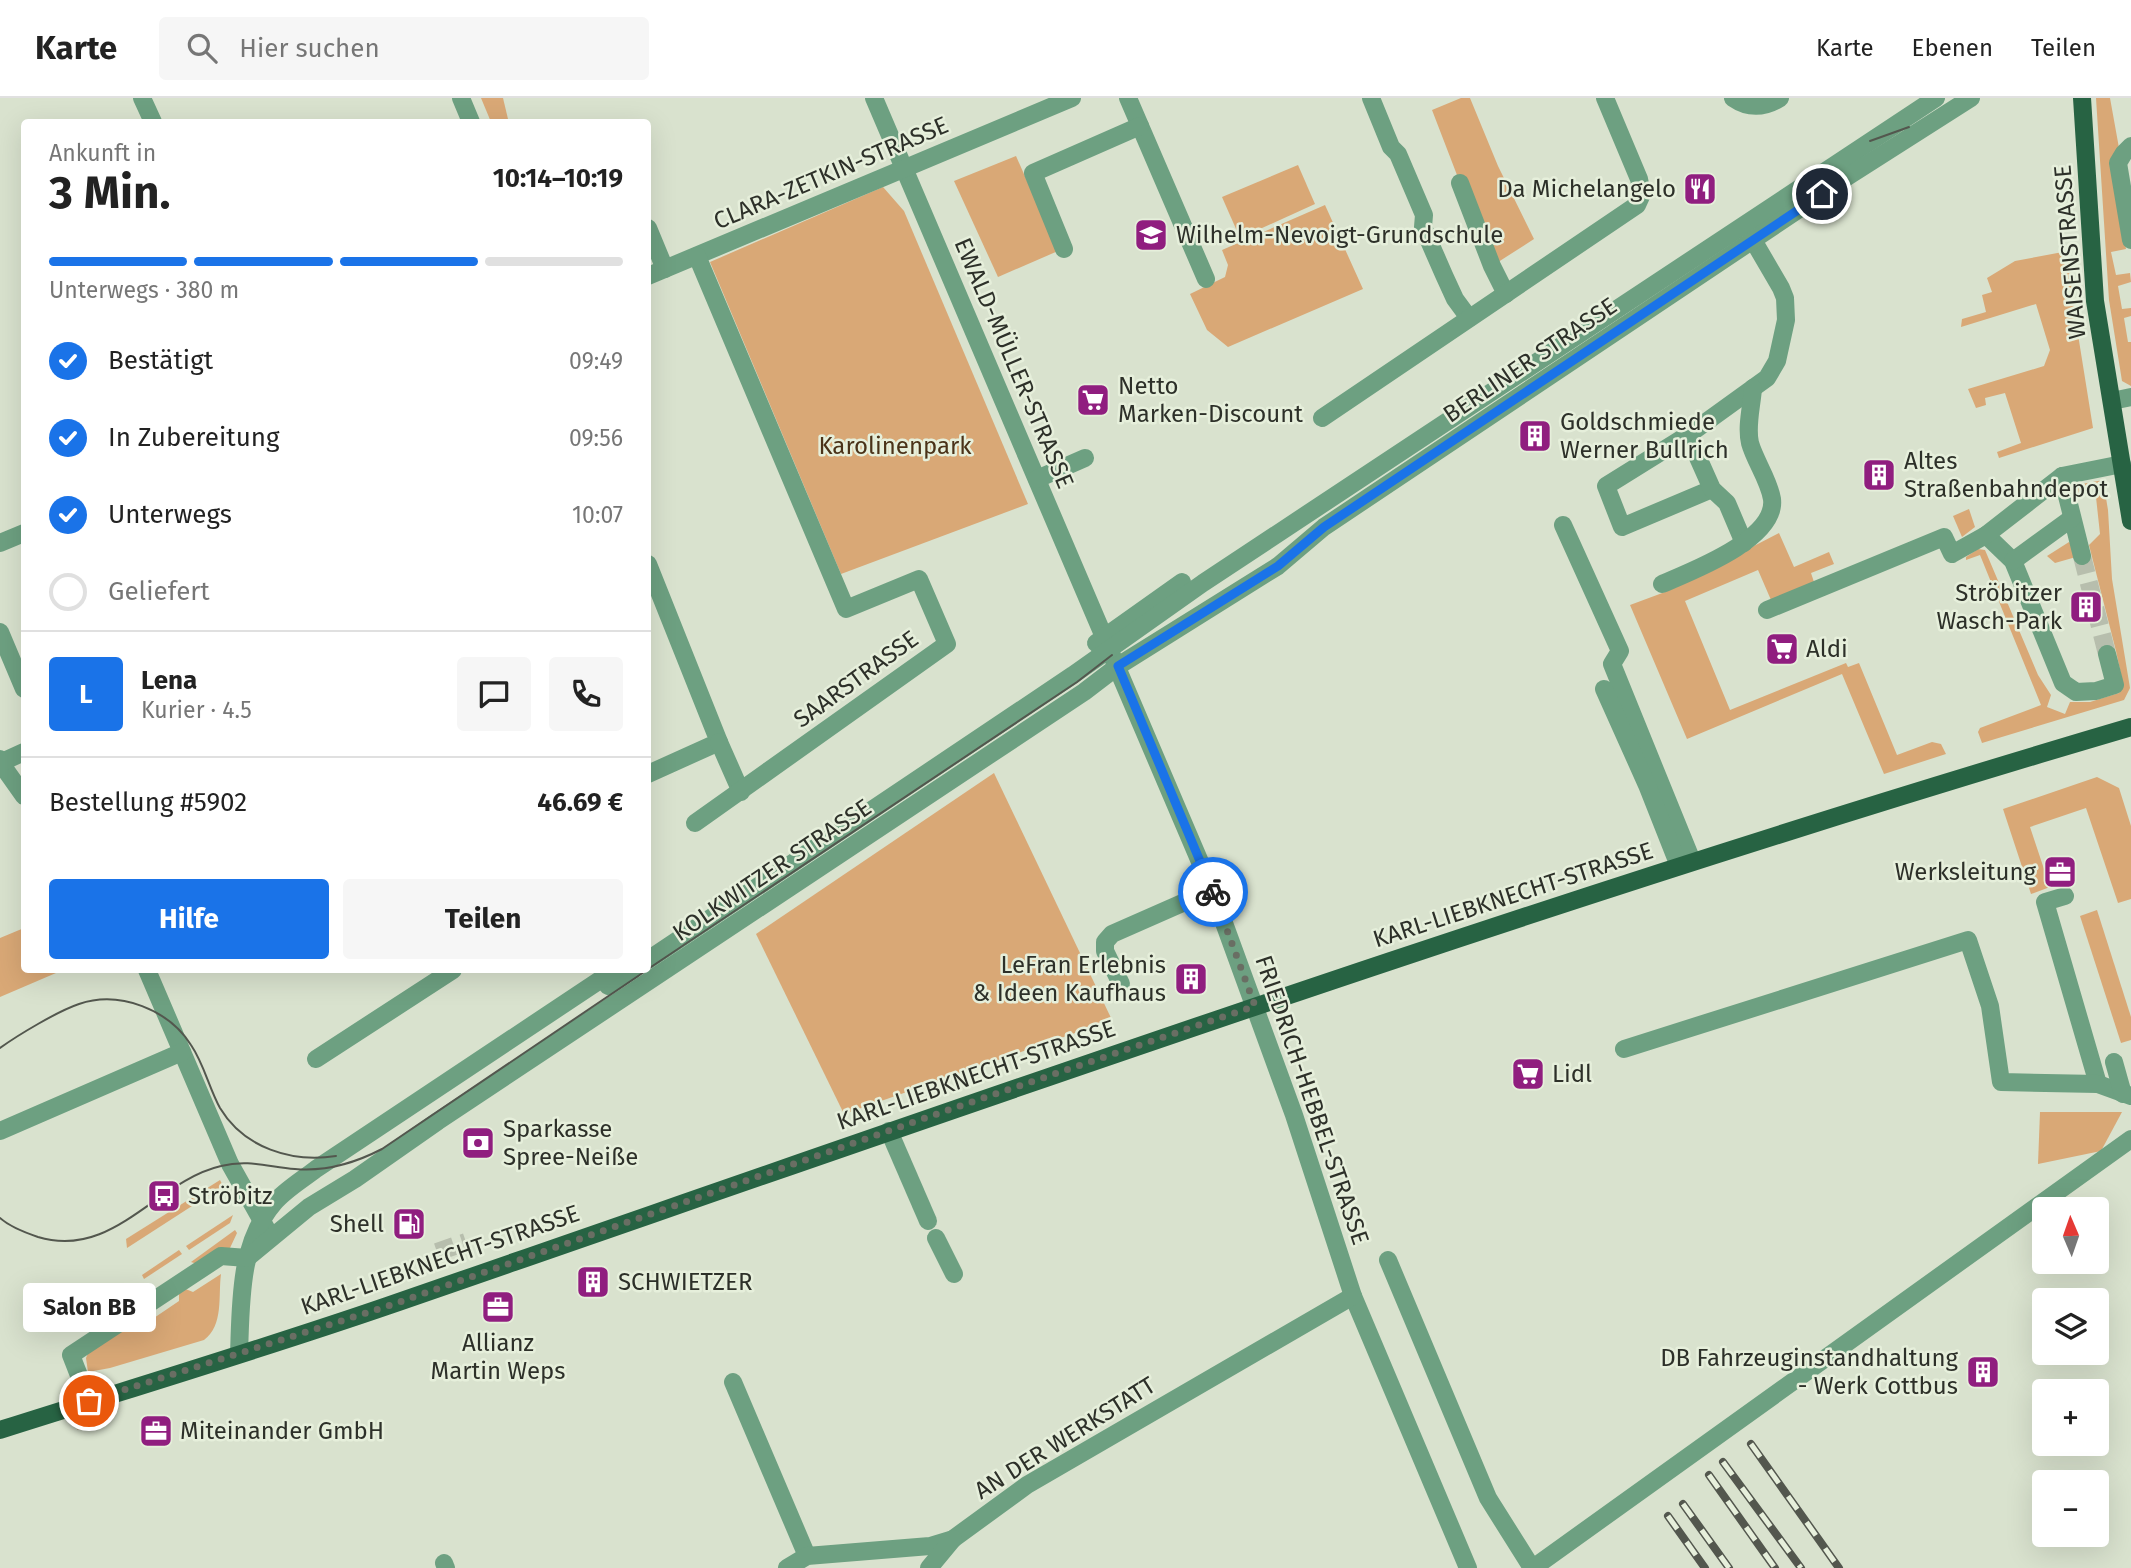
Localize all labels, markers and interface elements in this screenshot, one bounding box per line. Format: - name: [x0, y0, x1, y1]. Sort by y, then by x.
- search box: [159, 17, 649, 80]
- text: Karte: [35, 28, 117, 68]
- icon: search: [183, 29, 221, 67]
- text: Hier suchen: [239, 33, 380, 64]
- text: Karte: [1816, 34, 1874, 62]
- text: Ebenen: [1912, 34, 1993, 62]
- text: Teilen: [2031, 34, 2096, 62]
- street label: CLARA-ZETKIN-STRASSE: [709, 111, 953, 235]
- text: Ankunft in: [49, 139, 156, 167]
- text: 10:14–10:19: [493, 163, 623, 194]
- pin: [1792, 164, 1852, 224]
- street label: WAISENSTRASSE: [2048, 164, 2092, 340]
- text: 3 Min.: [49, 165, 171, 220]
- restaurant icon: Da Michelangelo: [1681, 170, 1719, 208]
- place label: Da Michelangelo: [1497, 175, 1676, 203]
- icon: home: [1803, 175, 1841, 213]
- school or university icon: Wilhelm-Nevoigt-Grundschule: [1132, 216, 1170, 254]
- place label: Wilhelm-Nevoigt-Grundschule: [1176, 221, 1503, 249]
- street label: EWALD-MÜLLER-STRASSE: [948, 234, 1080, 492]
- text: Unterwegs · 380 m: [49, 276, 239, 304]
- street label: BERLINER STRASSE: [1438, 292, 1622, 428]
- icon: check: [49, 342, 87, 380]
- text: Bestätigt: [108, 345, 213, 376]
- text: 09:49: [569, 347, 623, 375]
- place label: Netto Marken-Discount: [1118, 372, 1303, 428]
- supermarket icon: Netto Marken-Discount: [1074, 381, 1112, 419]
- place label: Goldschmiede Werner Bullrich: [1560, 408, 1729, 464]
- building icon: Goldschmiede Werner Bullrich: [1516, 417, 1554, 455]
- icon: check: [49, 419, 87, 457]
- text: In Zubereitung: [108, 422, 280, 453]
- text: 09:56: [569, 424, 623, 452]
- park label: Karolinenpark: [818, 432, 972, 460]
- place label: Altes Straßenbahndepot: [1904, 447, 2109, 503]
- building icon: Altes Straßenbahndepot: [1860, 456, 1898, 494]
- icon: check: [49, 496, 87, 534]
- text: Unterwegs: [108, 499, 232, 530]
- text: 10:07: [572, 501, 623, 529]
- text: Geliefert: [108, 576, 210, 607]
- place label: Ströbitzer Wasch-Park: [1936, 579, 2063, 635]
- building icon: Ströbitzer Wasch-Park: [2067, 588, 2105, 626]
- street label: SAARSTRASSE: [788, 625, 924, 733]
- supermarket icon: Aldi: [1763, 630, 1801, 668]
- place label: Aldi: [1806, 635, 1848, 663]
- button: chat: [457, 657, 531, 731]
- button: phone: [549, 657, 623, 731]
- text: Lena: [141, 665, 197, 696]
- text: L: [79, 679, 93, 710]
- text: Kurier · 4.5: [141, 696, 252, 724]
- text: Bestellung #5902: [49, 787, 247, 818]
- text: 46.69 €: [537, 787, 623, 818]
- street label: KOLKWITZER STRASSE: [667, 793, 877, 947]
- street label: KARL-LIEBKNECHT-STRASSE: [1369, 836, 1657, 954]
- office icon: Werksleitung: [2041, 853, 2079, 891]
- courier: [1178, 857, 1248, 927]
- place label: Werksleitung: [1895, 858, 2037, 886]
- icon: bike: [1194, 873, 1232, 911]
- button: Hilfe: [49, 879, 329, 959]
- button: Teilen: [343, 879, 623, 959]
- place label: LeFran Erlebnis & Ideen Kaufhaus: [973, 951, 1166, 1007]
- street label: FRIEDRICH-HEBBEL-STRASSE: [1249, 952, 1375, 1248]
- building icon: LeFran Erlebnis & Ideen Kaufhaus: [1172, 960, 1210, 998]
- street label: KARL-LIEBKNECHT-STRASSE: [833, 1014, 1119, 1136]
- supermarket icon: Lidl: [1509, 1055, 1547, 1093]
- place label: Lidl: [1552, 1060, 1592, 1088]
- place label: Sparkasse Spree-Neiße: [503, 1115, 638, 1171]
- bank icon: Sparkasse Spree-Neiße: [459, 1124, 497, 1162]
- bus stop icon: Ströbitz: [145, 1177, 183, 1215]
- place label: Ströbitz: [188, 1182, 272, 1210]
- north arrow: [2032, 1197, 2109, 1274]
- map controls: [2032, 1197, 2109, 1547]
- street label: KARL-LIEBKNECHT-STRASSE: [297, 1199, 583, 1321]
- fuel station icon: Shell: [390, 1205, 428, 1243]
- place label: Shell: [330, 1210, 384, 1238]
- building icon: SCHWIETZER: [574, 1263, 612, 1301]
- place label: SCHWIETZER: [618, 1268, 752, 1296]
- callout: Salon BB: [22, 1282, 156, 1331]
- office icon: Allianz Martin Weps: [479, 1288, 517, 1326]
- button: layers: [2032, 1288, 2109, 1365]
- text: Salon BB: [43, 1293, 136, 1321]
- place label: Allianz Martin Weps: [431, 1329, 565, 1385]
- place label: DB Fahrzeuginstandhaltung - Werk Cottbus: [1660, 1344, 1959, 1400]
- building icon: DB Fahrzeuginstandhaltung - Werk Cottbus: [1964, 1353, 2002, 1391]
- pin: [59, 1371, 119, 1431]
- street label: AN DER WERKSTATT: [969, 1371, 1161, 1505]
- button: +: [2032, 1379, 2109, 1456]
- icon: bag: [70, 1382, 108, 1420]
- office icon: Miteinander GmbH: [137, 1412, 175, 1450]
- place label: Miteinander GmbH: [180, 1417, 384, 1445]
- button: −: [2032, 1470, 2109, 1547]

